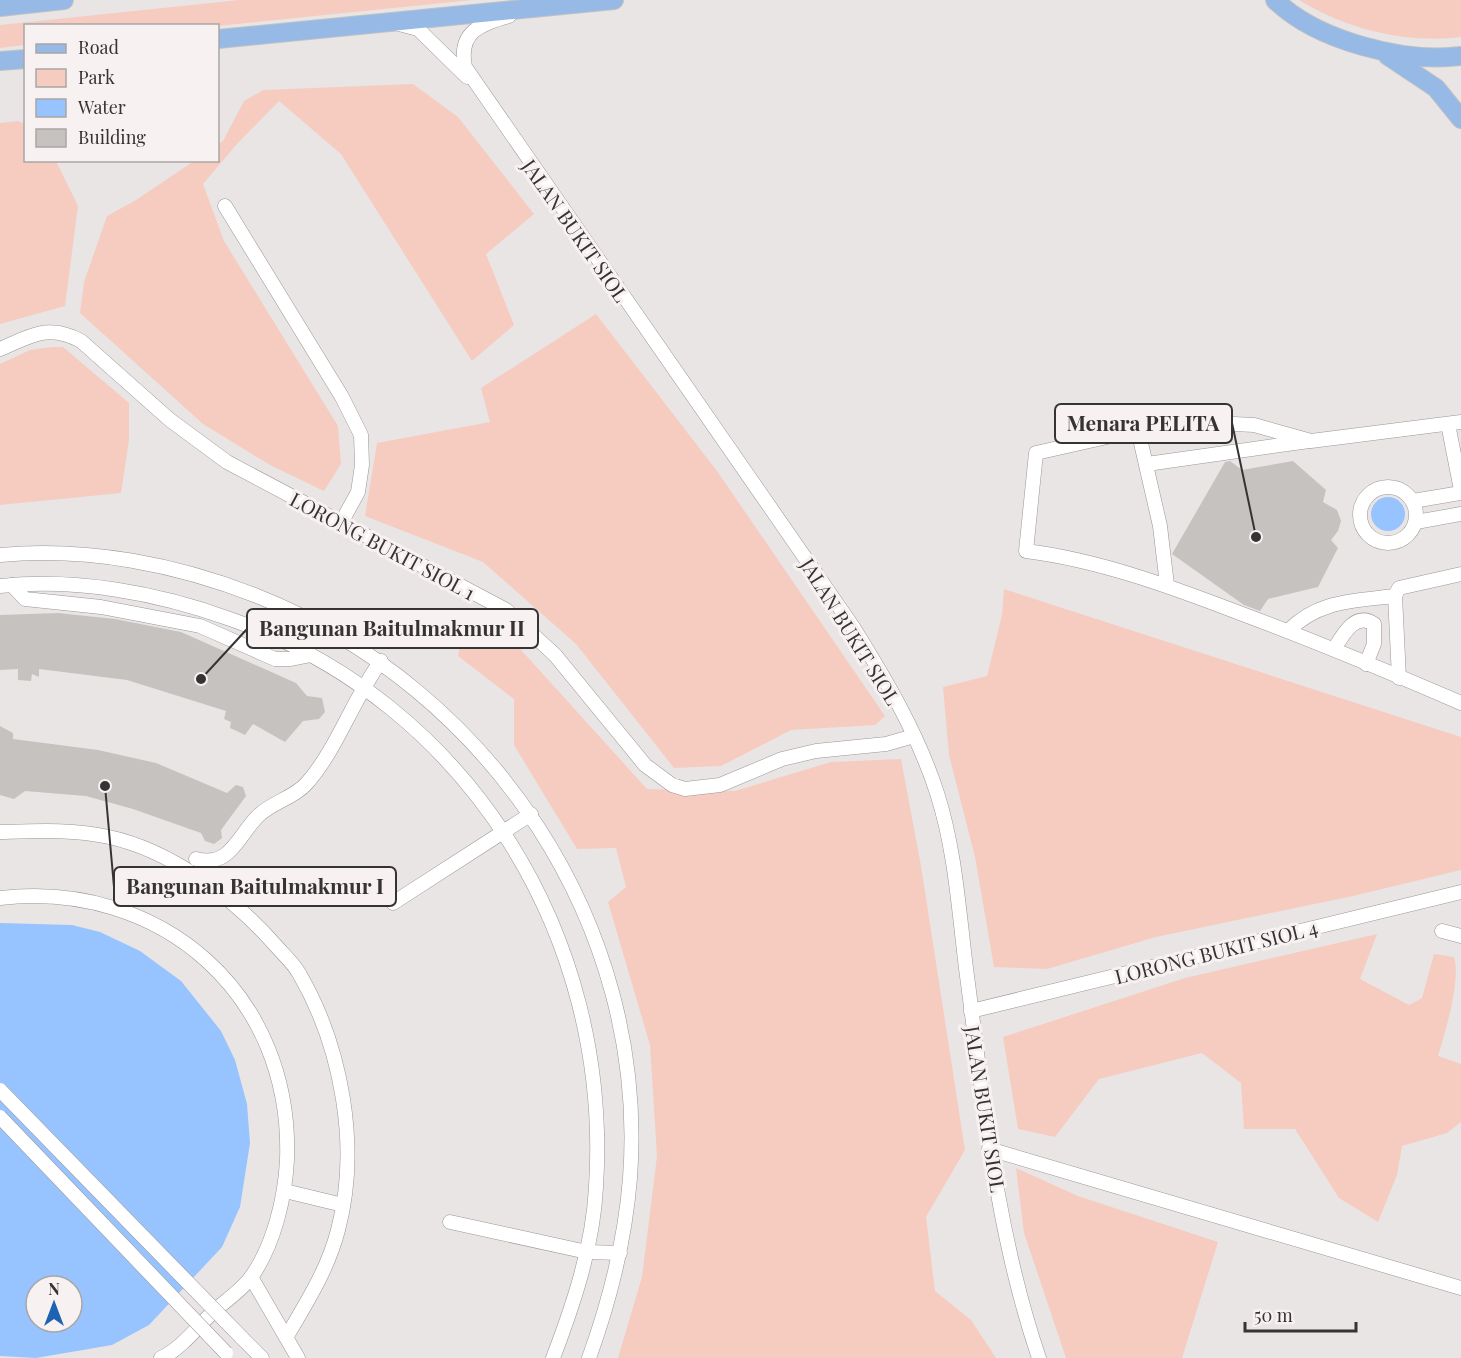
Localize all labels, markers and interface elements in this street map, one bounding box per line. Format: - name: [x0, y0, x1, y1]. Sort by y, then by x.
- legend: [24, 24, 219, 162]
- text: Road: [78, 35, 119, 59]
- text: Park: [78, 65, 115, 89]
- text: Water: [77, 95, 126, 119]
- text: Building: [78, 125, 146, 149]
- street label: JALAN BUKIT SIOL: [516, 153, 635, 307]
- callout: Menara PELITA: [1055, 404, 1232, 443]
- text: Menara PELITA: [1067, 408, 1220, 436]
- street label: LORONG BUKIT SIOL 1: [286, 485, 480, 605]
- street label: JALAN BUKIT SIOL: [794, 552, 907, 710]
- callout: Bangunan Baitulmakmur II: [247, 609, 538, 648]
- text: Bangunan Baitulmakmur II: [259, 613, 525, 641]
- callout: Bangunan Baitulmakmur I: [114, 867, 396, 906]
- text: Bangunan Baitulmakmur I: [126, 871, 384, 899]
- street label: LORONG BUKIT SIOL 4: [1112, 913, 1320, 989]
- street label: JALAN BUKIT SIOL: [959, 1023, 1013, 1194]
- north arrow: [24, 1274, 84, 1334]
- text: N: [48, 1278, 60, 1299]
- scale bar: [1245, 1295, 1356, 1333]
- text: 50 m: [1254, 1303, 1293, 1327]

